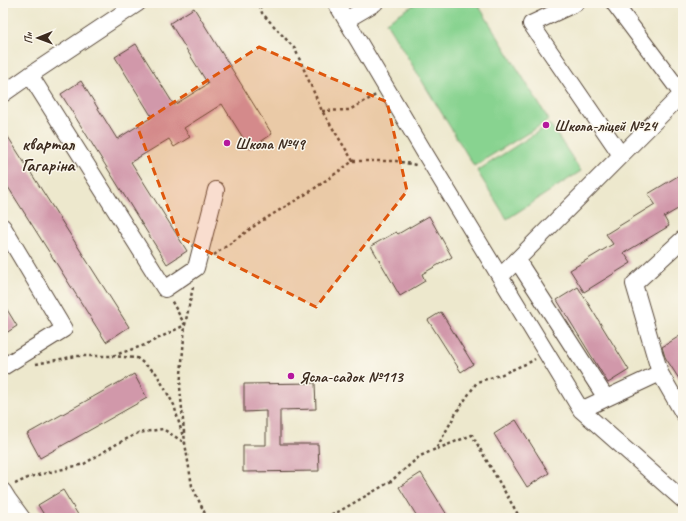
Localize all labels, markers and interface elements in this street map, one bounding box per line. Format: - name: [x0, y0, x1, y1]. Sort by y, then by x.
- north arrow: [18, 18, 58, 58]
- text: Пн: [21, 31, 35, 44]
- place label: Школа-ліцей №24: [554, 116, 659, 136]
- marker: Школа-ліцей №24: [541, 120, 551, 130]
- district label: квартал Гагаріна: [22, 133, 76, 176]
- place label: Школа №49: [235, 134, 306, 154]
- marker: Школа №49: [222, 138, 232, 148]
- place label: Ясла-садок №113: [299, 367, 405, 387]
- marker: Ясла-садок №113: [286, 371, 296, 381]

